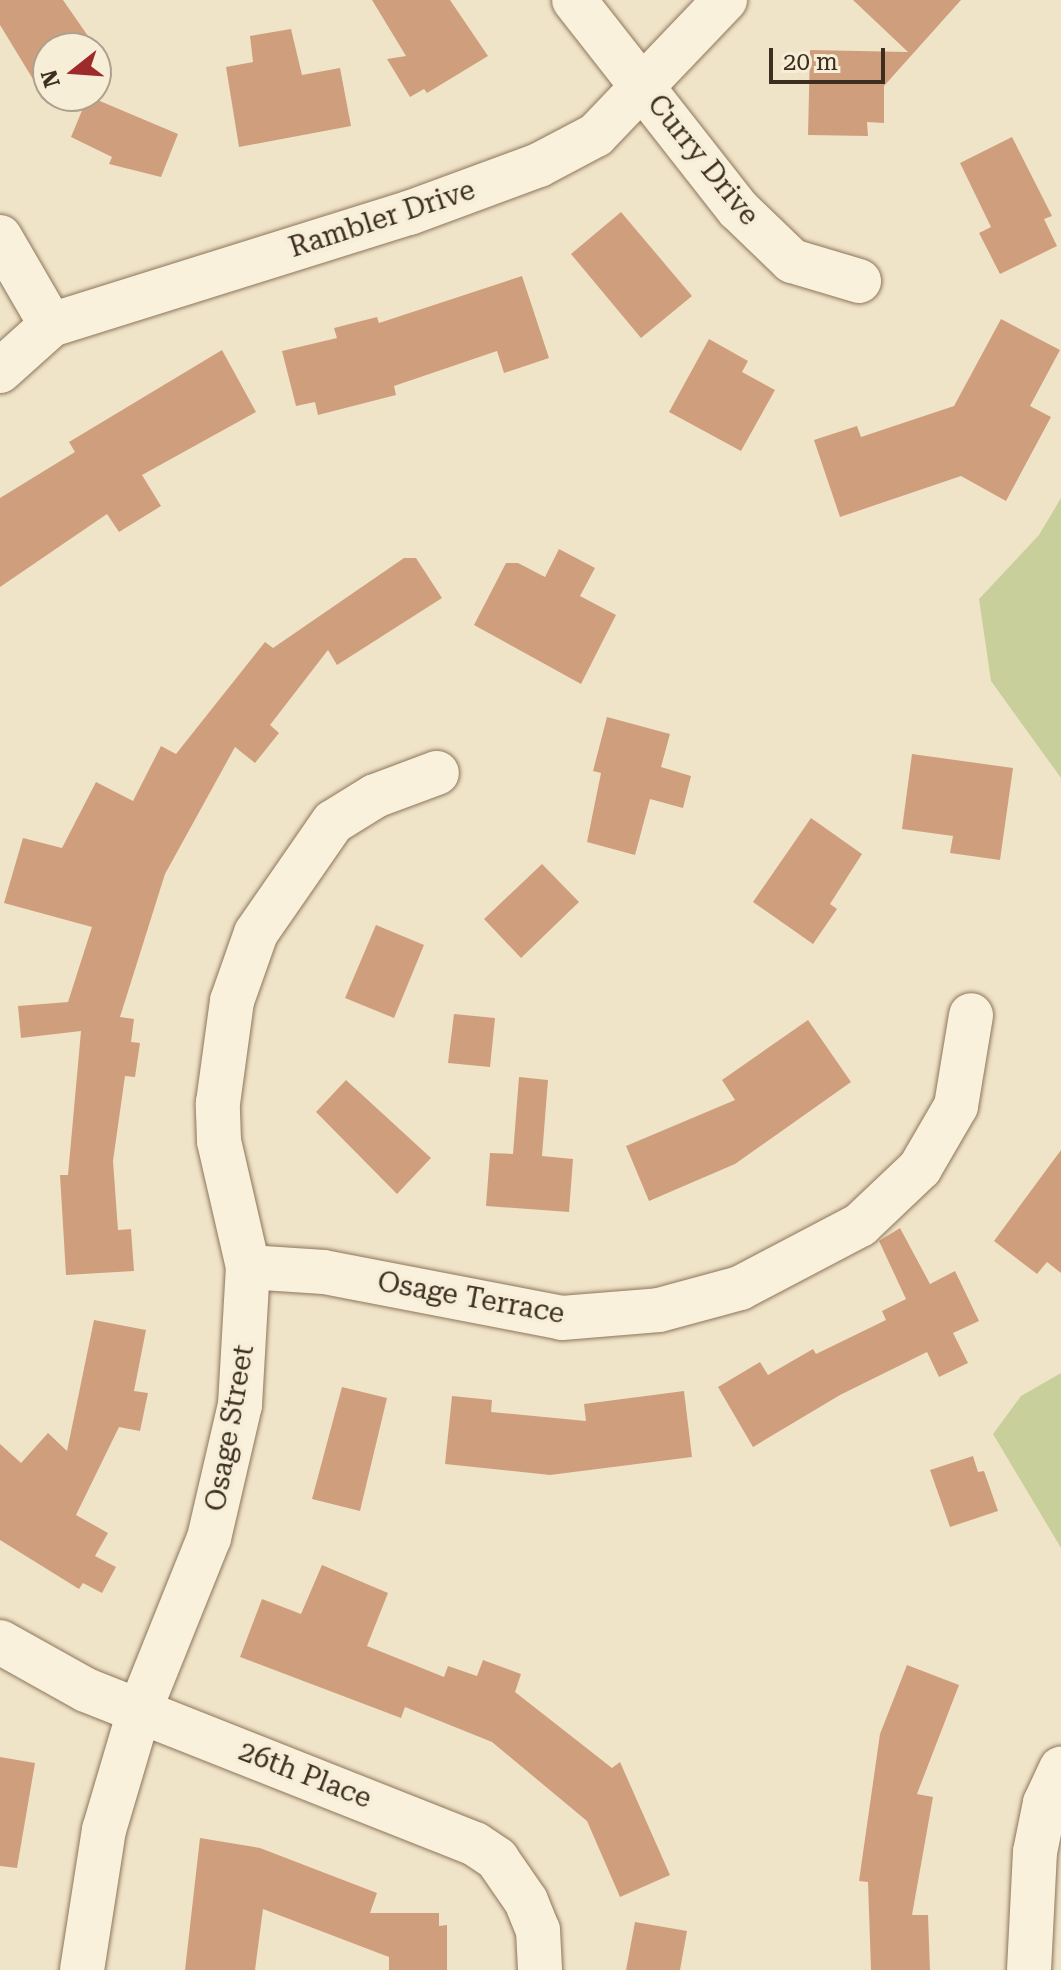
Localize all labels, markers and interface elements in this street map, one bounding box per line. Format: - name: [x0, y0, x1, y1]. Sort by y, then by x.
- north arrow: [32, 32, 112, 112]
- scale bar: [773, 32, 889, 82]
- text: 20 m: [783, 48, 838, 76]
- text: N: [36, 67, 65, 90]
- street label: Curry Drive: [640, 88, 766, 232]
- street label: Rambler Drive: [285, 173, 479, 265]
- street label: Osage Terrace: [375, 1265, 567, 1331]
- street label: Osage Street: [199, 1342, 261, 1514]
- street label: 26th Place: [234, 1734, 376, 1816]

